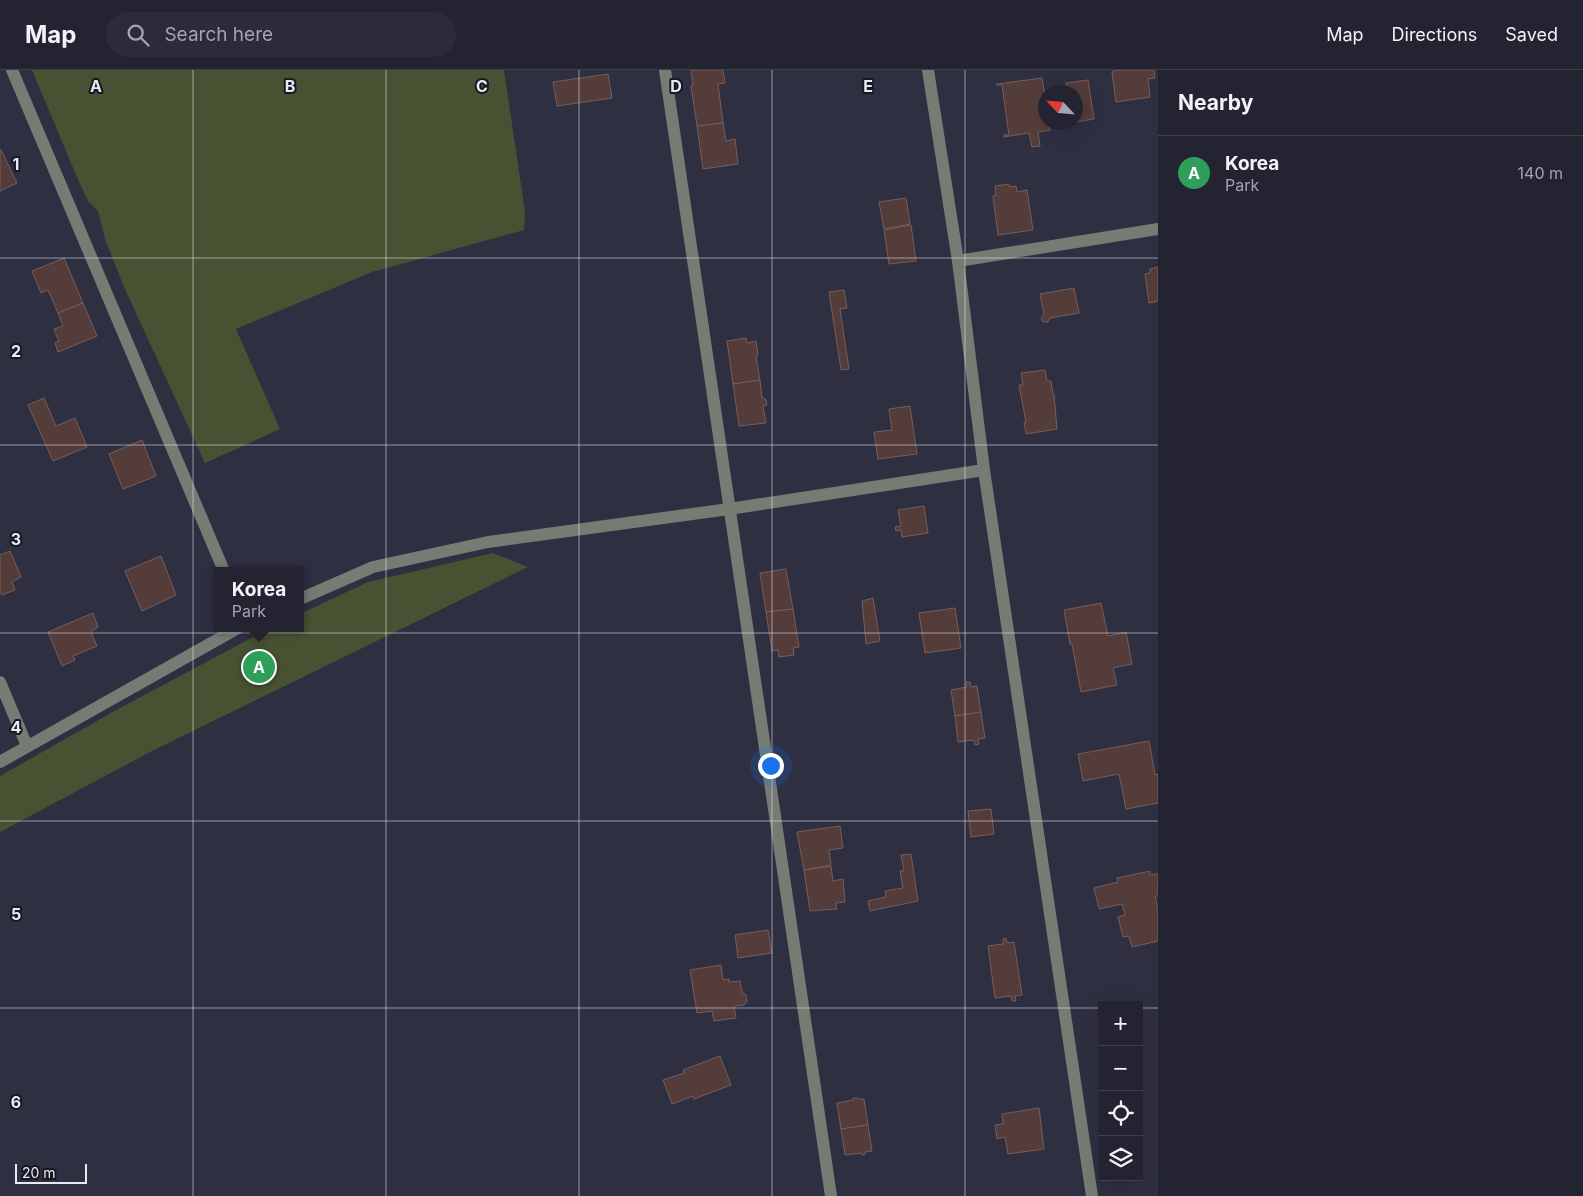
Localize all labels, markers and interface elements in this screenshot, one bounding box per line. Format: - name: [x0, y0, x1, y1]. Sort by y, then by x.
- search box: [106, 12, 456, 57]
- text: Map: [25, 20, 76, 49]
- icon: search: [124, 21, 152, 49]
- text: Search here: [164, 23, 273, 46]
- text: Map: [1326, 24, 1364, 45]
- text: Directions: [1392, 24, 1477, 45]
- text: Saved: [1505, 24, 1558, 45]
- text: A: [90, 76, 102, 96]
- text: B: [285, 76, 295, 96]
- text: C: [476, 76, 488, 96]
- text: D: [670, 76, 682, 96]
- text: E: [863, 76, 873, 96]
- north arrow: [1038, 85, 1083, 130]
- text: Nearby: [1178, 90, 1253, 115]
- text: Korea: [1225, 152, 1279, 175]
- text: 1: [13, 154, 19, 174]
- text: A: [1188, 163, 1200, 183]
- text: 140 m: [1518, 163, 1563, 183]
- text: Park: [1225, 175, 1259, 195]
- text: 2: [11, 341, 21, 361]
- text: 3: [11, 529, 21, 549]
- popup: [214, 567, 304, 632]
- text: Korea: [232, 578, 286, 601]
- text: Park: [232, 601, 266, 621]
- pin: A: [243, 648, 275, 686]
- text: 4: [11, 717, 22, 737]
- your location: [758, 753, 784, 779]
- text: 5: [11, 904, 21, 924]
- map controls: [1098, 1001, 1143, 1181]
- button: +: [1098, 1001, 1143, 1046]
- button: −: [1098, 1046, 1143, 1091]
- button: locate: [1098, 1091, 1143, 1136]
- text: 6: [11, 1092, 21, 1112]
- button: layers: [1098, 1136, 1143, 1181]
- scale bar: [15, 1161, 88, 1184]
- text: 20 m: [22, 1164, 56, 1181]

